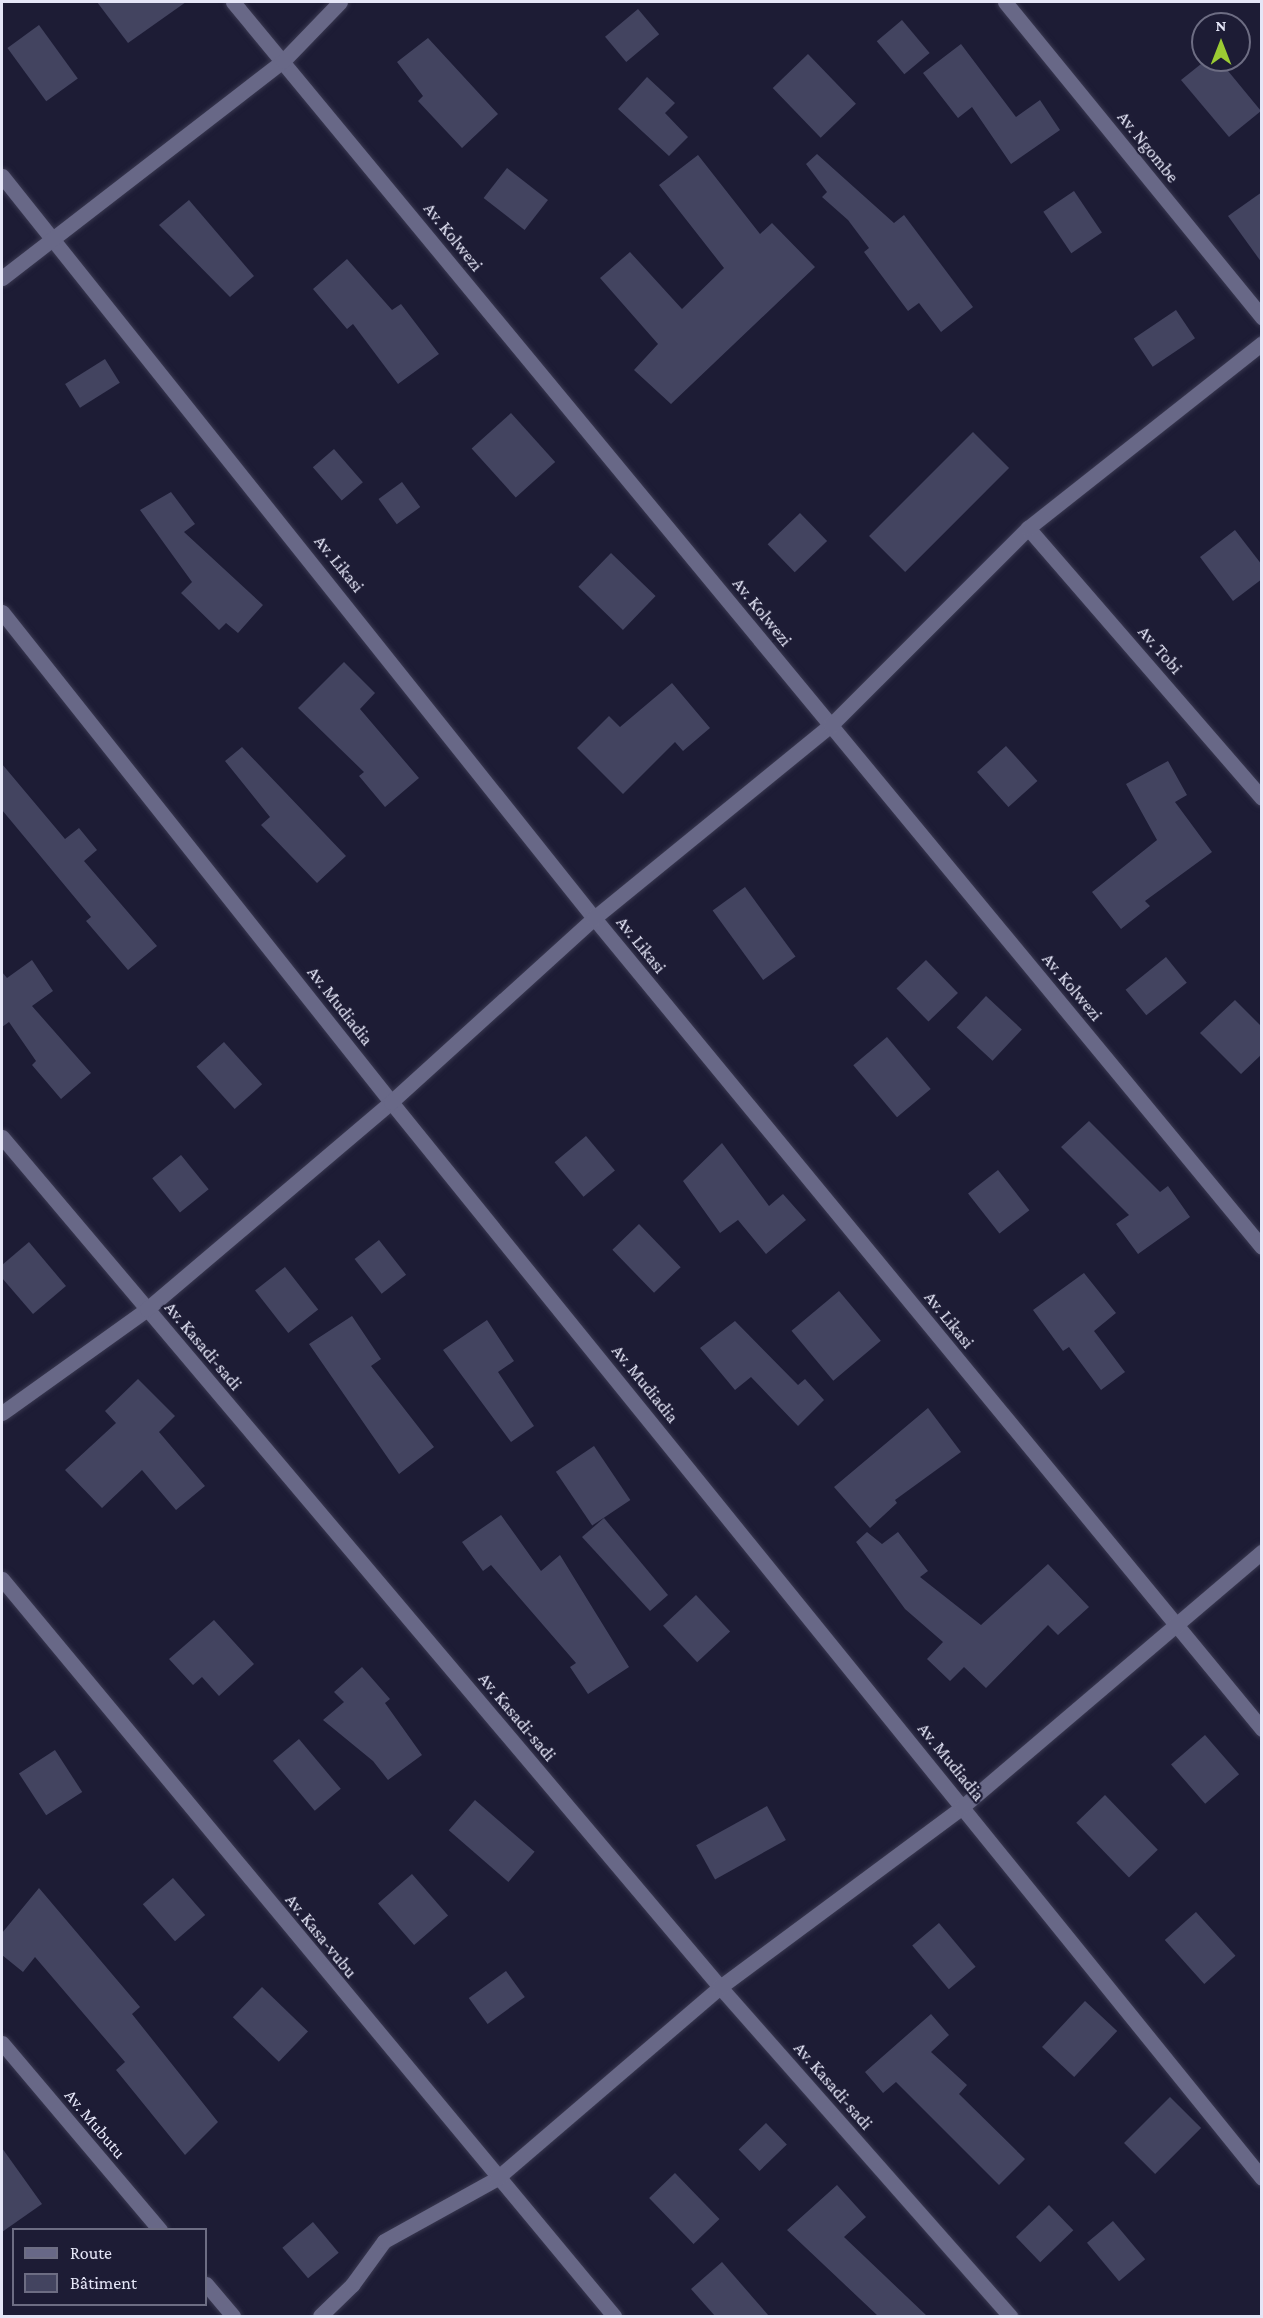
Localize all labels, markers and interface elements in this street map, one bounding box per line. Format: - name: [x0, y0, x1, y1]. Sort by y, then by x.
- north arrow: [1191, 12, 1251, 72]
- text: N: [1216, 17, 1226, 34]
- street label: Av. Ngombe: [1113, 107, 1183, 187]
- street label: Av. Kolwezi: [419, 198, 487, 276]
- street label: Av. Likasi: [309, 531, 369, 597]
- street label: Av. Kolwezi: [728, 573, 796, 651]
- street label: Av. Tobi: [1133, 621, 1187, 679]
- street label: Av. Likasi: [611, 912, 671, 978]
- street label: Av. Kolwezi: [1037, 949, 1107, 1025]
- street label: Av. Mudiadia: [302, 962, 378, 1050]
- street label: Av. Likasi: [919, 1287, 979, 1353]
- street label: Av. Kasadi-sadi: [160, 1297, 246, 1395]
- street label: Av. Mudiadia: [607, 1340, 683, 1428]
- street label: Av. Kasadi-sadi: [474, 1668, 560, 1766]
- street label: Av. Mudiadia: [913, 1718, 989, 1806]
- street label: Av. Kasa-vubu: [280, 1890, 362, 1982]
- street label: Av. Kasadi-sadi: [789, 2038, 877, 2134]
- street label: Av. Mubutu: [60, 2085, 130, 2163]
- legend: [12, 2228, 207, 2306]
- text: Route: [70, 2243, 112, 2263]
- text: Bâtiment: [70, 2273, 137, 2293]

